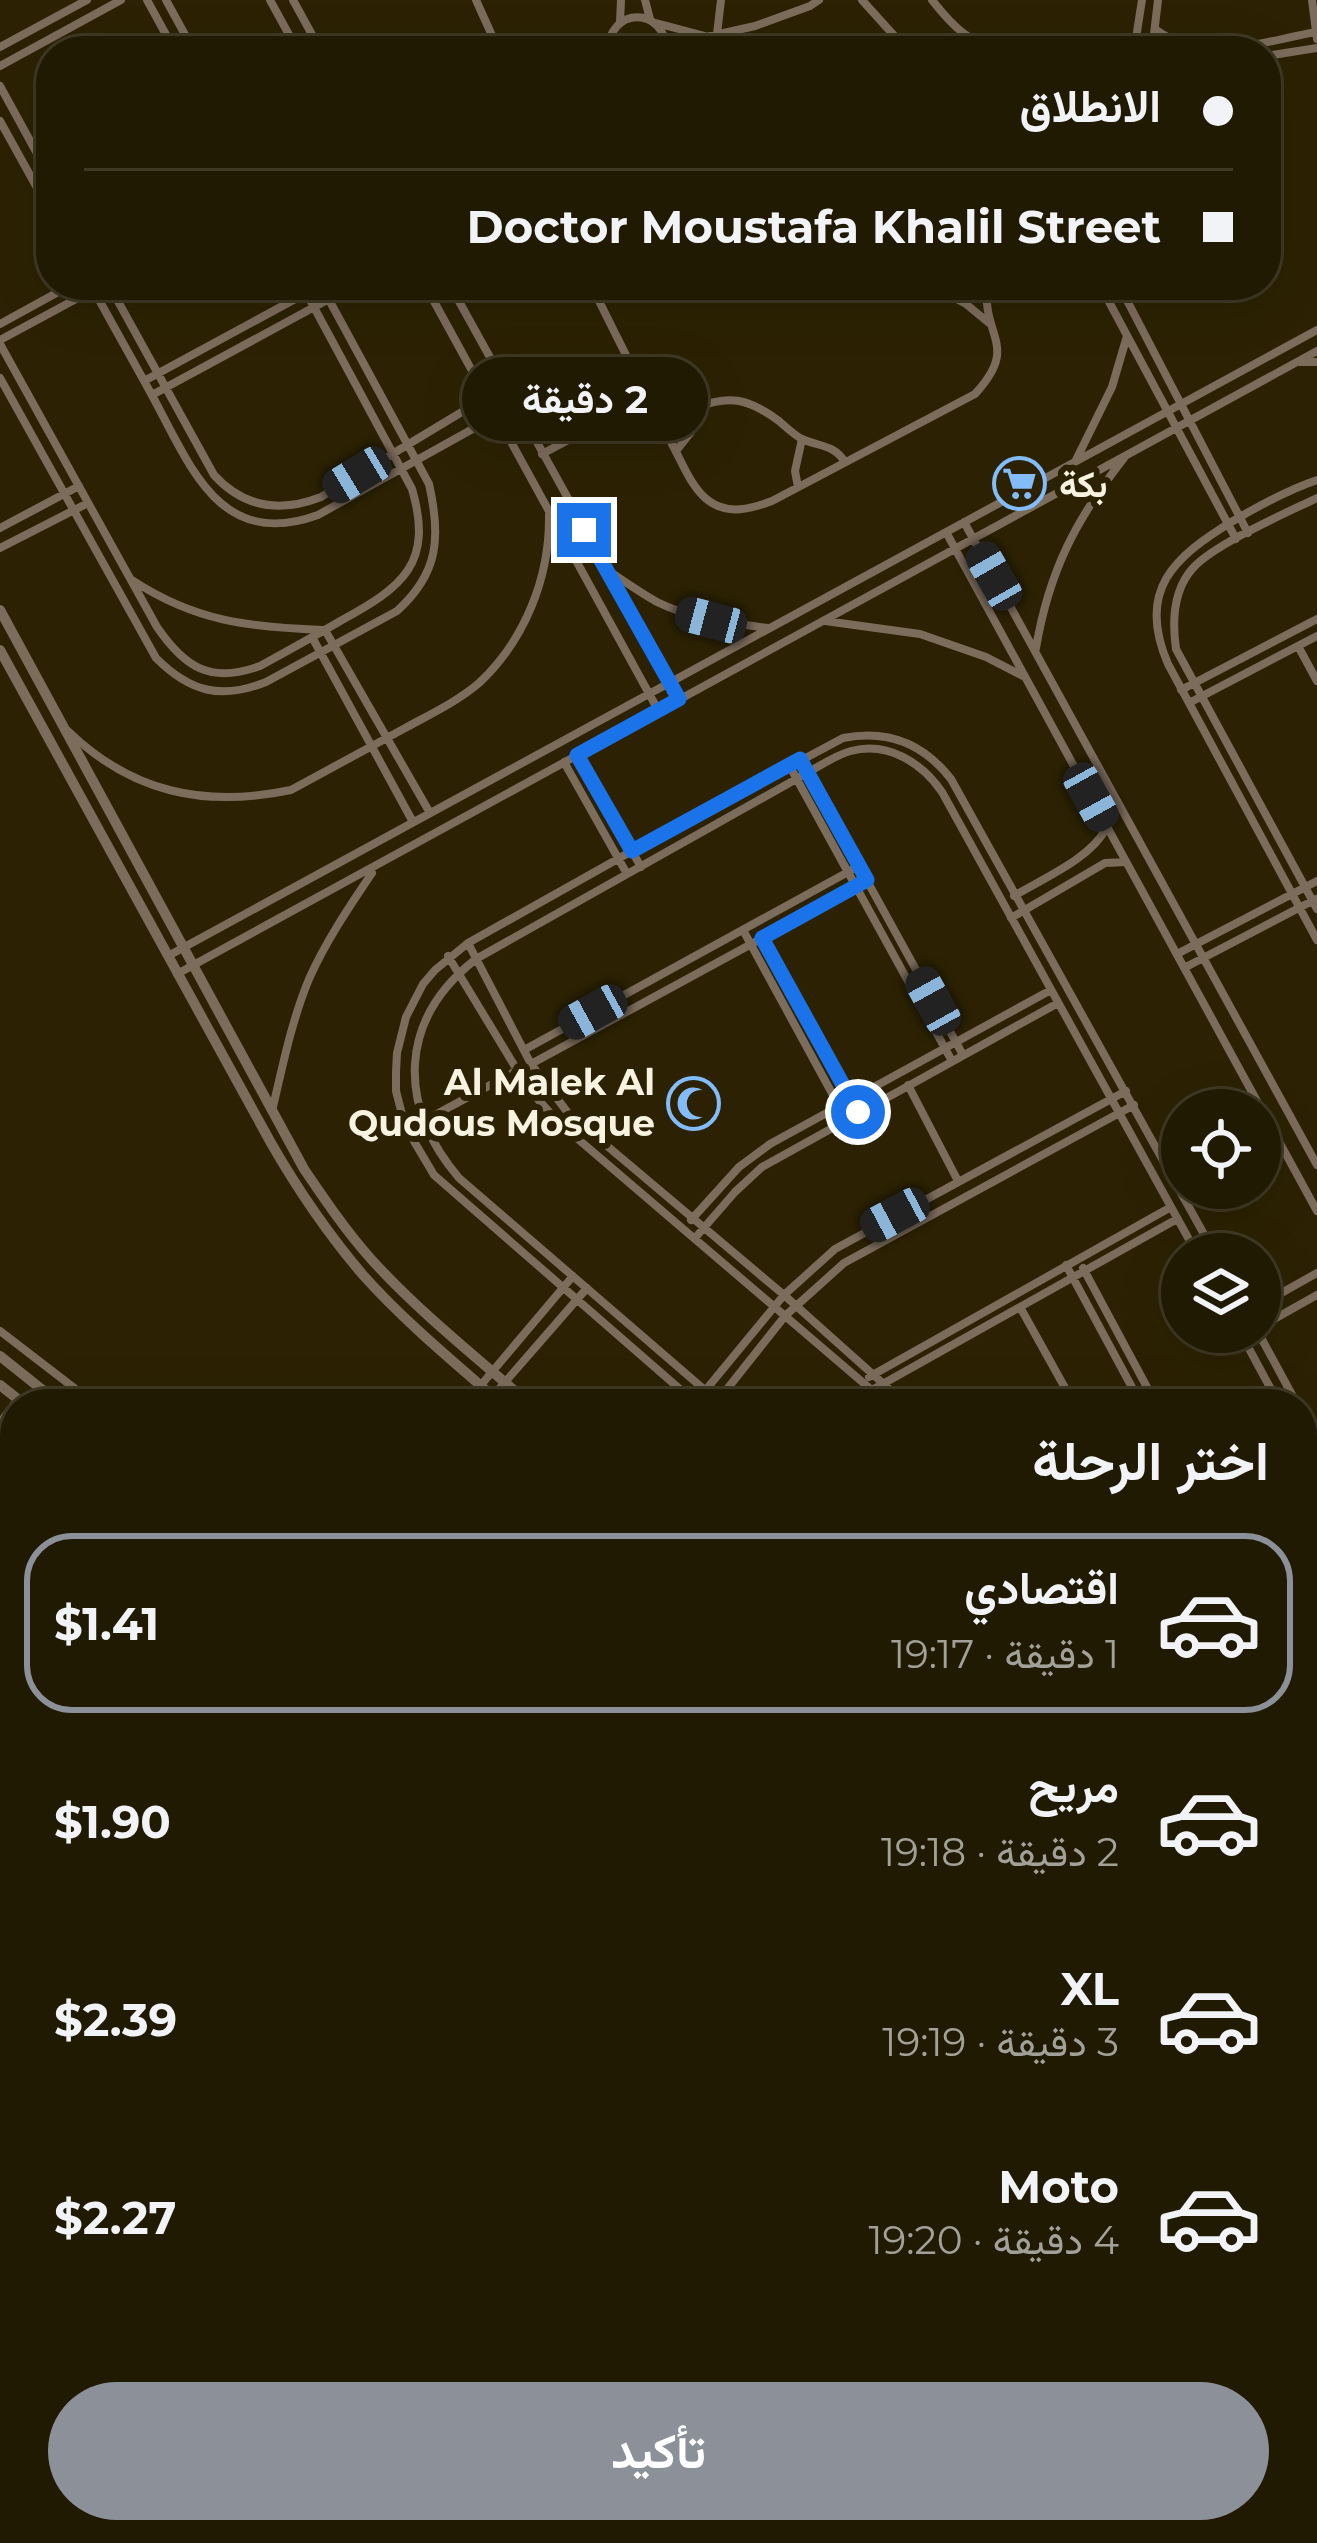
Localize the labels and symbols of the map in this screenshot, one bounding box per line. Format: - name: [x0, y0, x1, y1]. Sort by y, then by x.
- callout: 2 دقيقة: [461, 356, 707, 440]
- car: [317, 441, 397, 509]
- supermarket icon: بكة: [992, 456, 1048, 512]
- place label: بكة: [1059, 462, 1108, 506]
- route end: [557, 503, 611, 557]
- car: [960, 536, 1028, 616]
- car: [672, 593, 750, 647]
- car: [1058, 757, 1124, 837]
- car: [900, 961, 966, 1041]
- car: [553, 979, 633, 1045]
- place label: Al Malek Al Qudous Mosque: [348, 1060, 655, 1145]
- mosque icon: Al Malek Al Qudous Mosque: [666, 1075, 722, 1131]
- route start: [831, 1085, 885, 1139]
- car: [855, 1182, 935, 1248]

